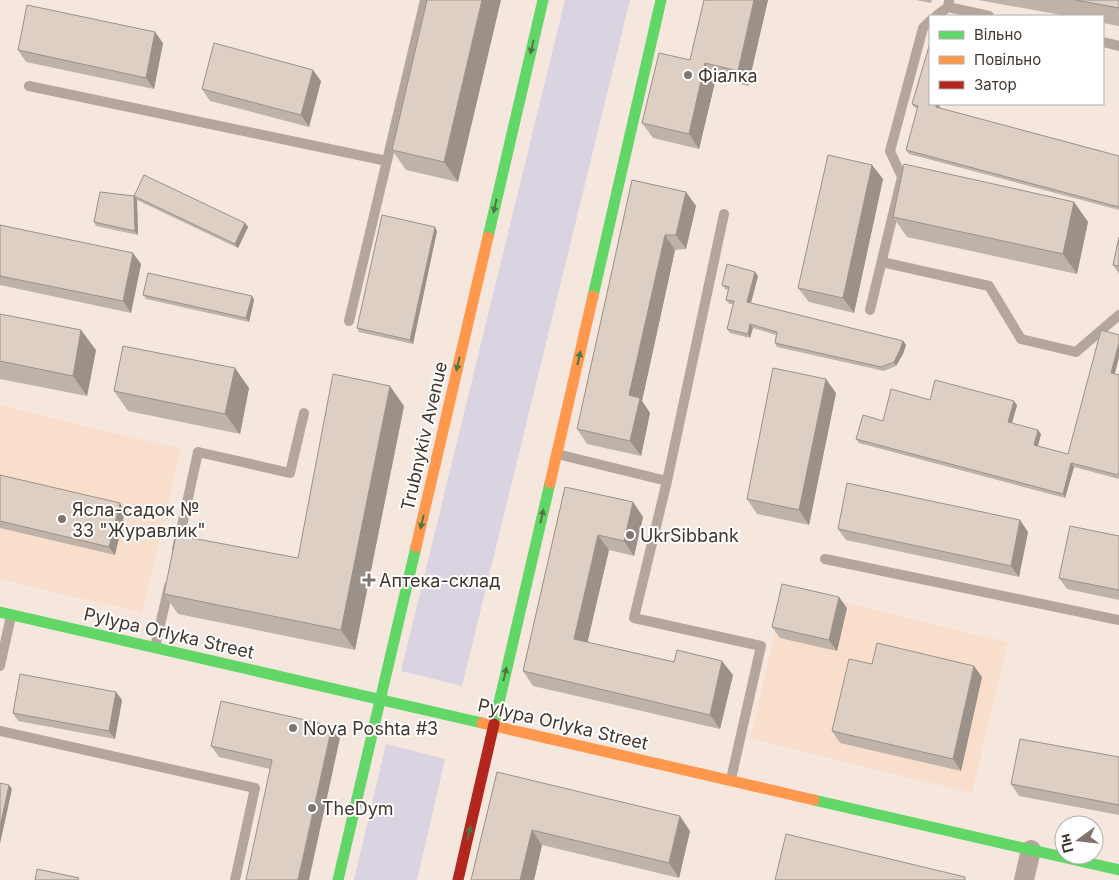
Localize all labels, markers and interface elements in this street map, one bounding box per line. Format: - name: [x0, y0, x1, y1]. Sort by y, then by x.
- legend: [929, 15, 1104, 105]
- text: Вільно: [974, 25, 1022, 44]
- one-way arrow: [528, 40, 536, 55]
- text: Повільно: [974, 50, 1041, 69]
- place label: Фіалка: [698, 65, 758, 86]
- marker: Фіалка: [682, 69, 694, 81]
- text: Затор: [974, 75, 1017, 94]
- one-way arrow: [491, 198, 499, 213]
- one-way arrow: [575, 349, 583, 365]
- one-way arrow: [454, 357, 462, 372]
- street label: Trubnykiv Avenue: [397, 359, 451, 513]
- place label: Ясла-садок № 33 "Журавлик": [72, 499, 206, 541]
- one-way arrow: [538, 508, 546, 523]
- marker: Ясла-садок № 33 "Журавлик": [56, 513, 68, 525]
- one-way arrow: [418, 515, 426, 530]
- place label: UkrSibbank: [640, 525, 739, 546]
- marker: UkrSibbank: [624, 529, 636, 541]
- place label: Аптека-склад: [379, 570, 501, 591]
- marker: Аптека-склад: [363, 574, 375, 586]
- street label: Pylypa Orlyka Street: [82, 603, 256, 663]
- one-way arrow: [501, 667, 509, 682]
- street label: Pylypa Orlyka Street: [476, 694, 650, 754]
- place label: Nova Poshta #3: [303, 718, 438, 739]
- marker: Nova Poshta #3: [287, 722, 299, 734]
- place label: TheDym: [322, 798, 394, 819]
- marker: TheDym: [306, 802, 318, 814]
- north arrow: [1054, 815, 1104, 865]
- one-way arrow: [465, 825, 473, 840]
- text: Пн: [1055, 832, 1077, 855]

